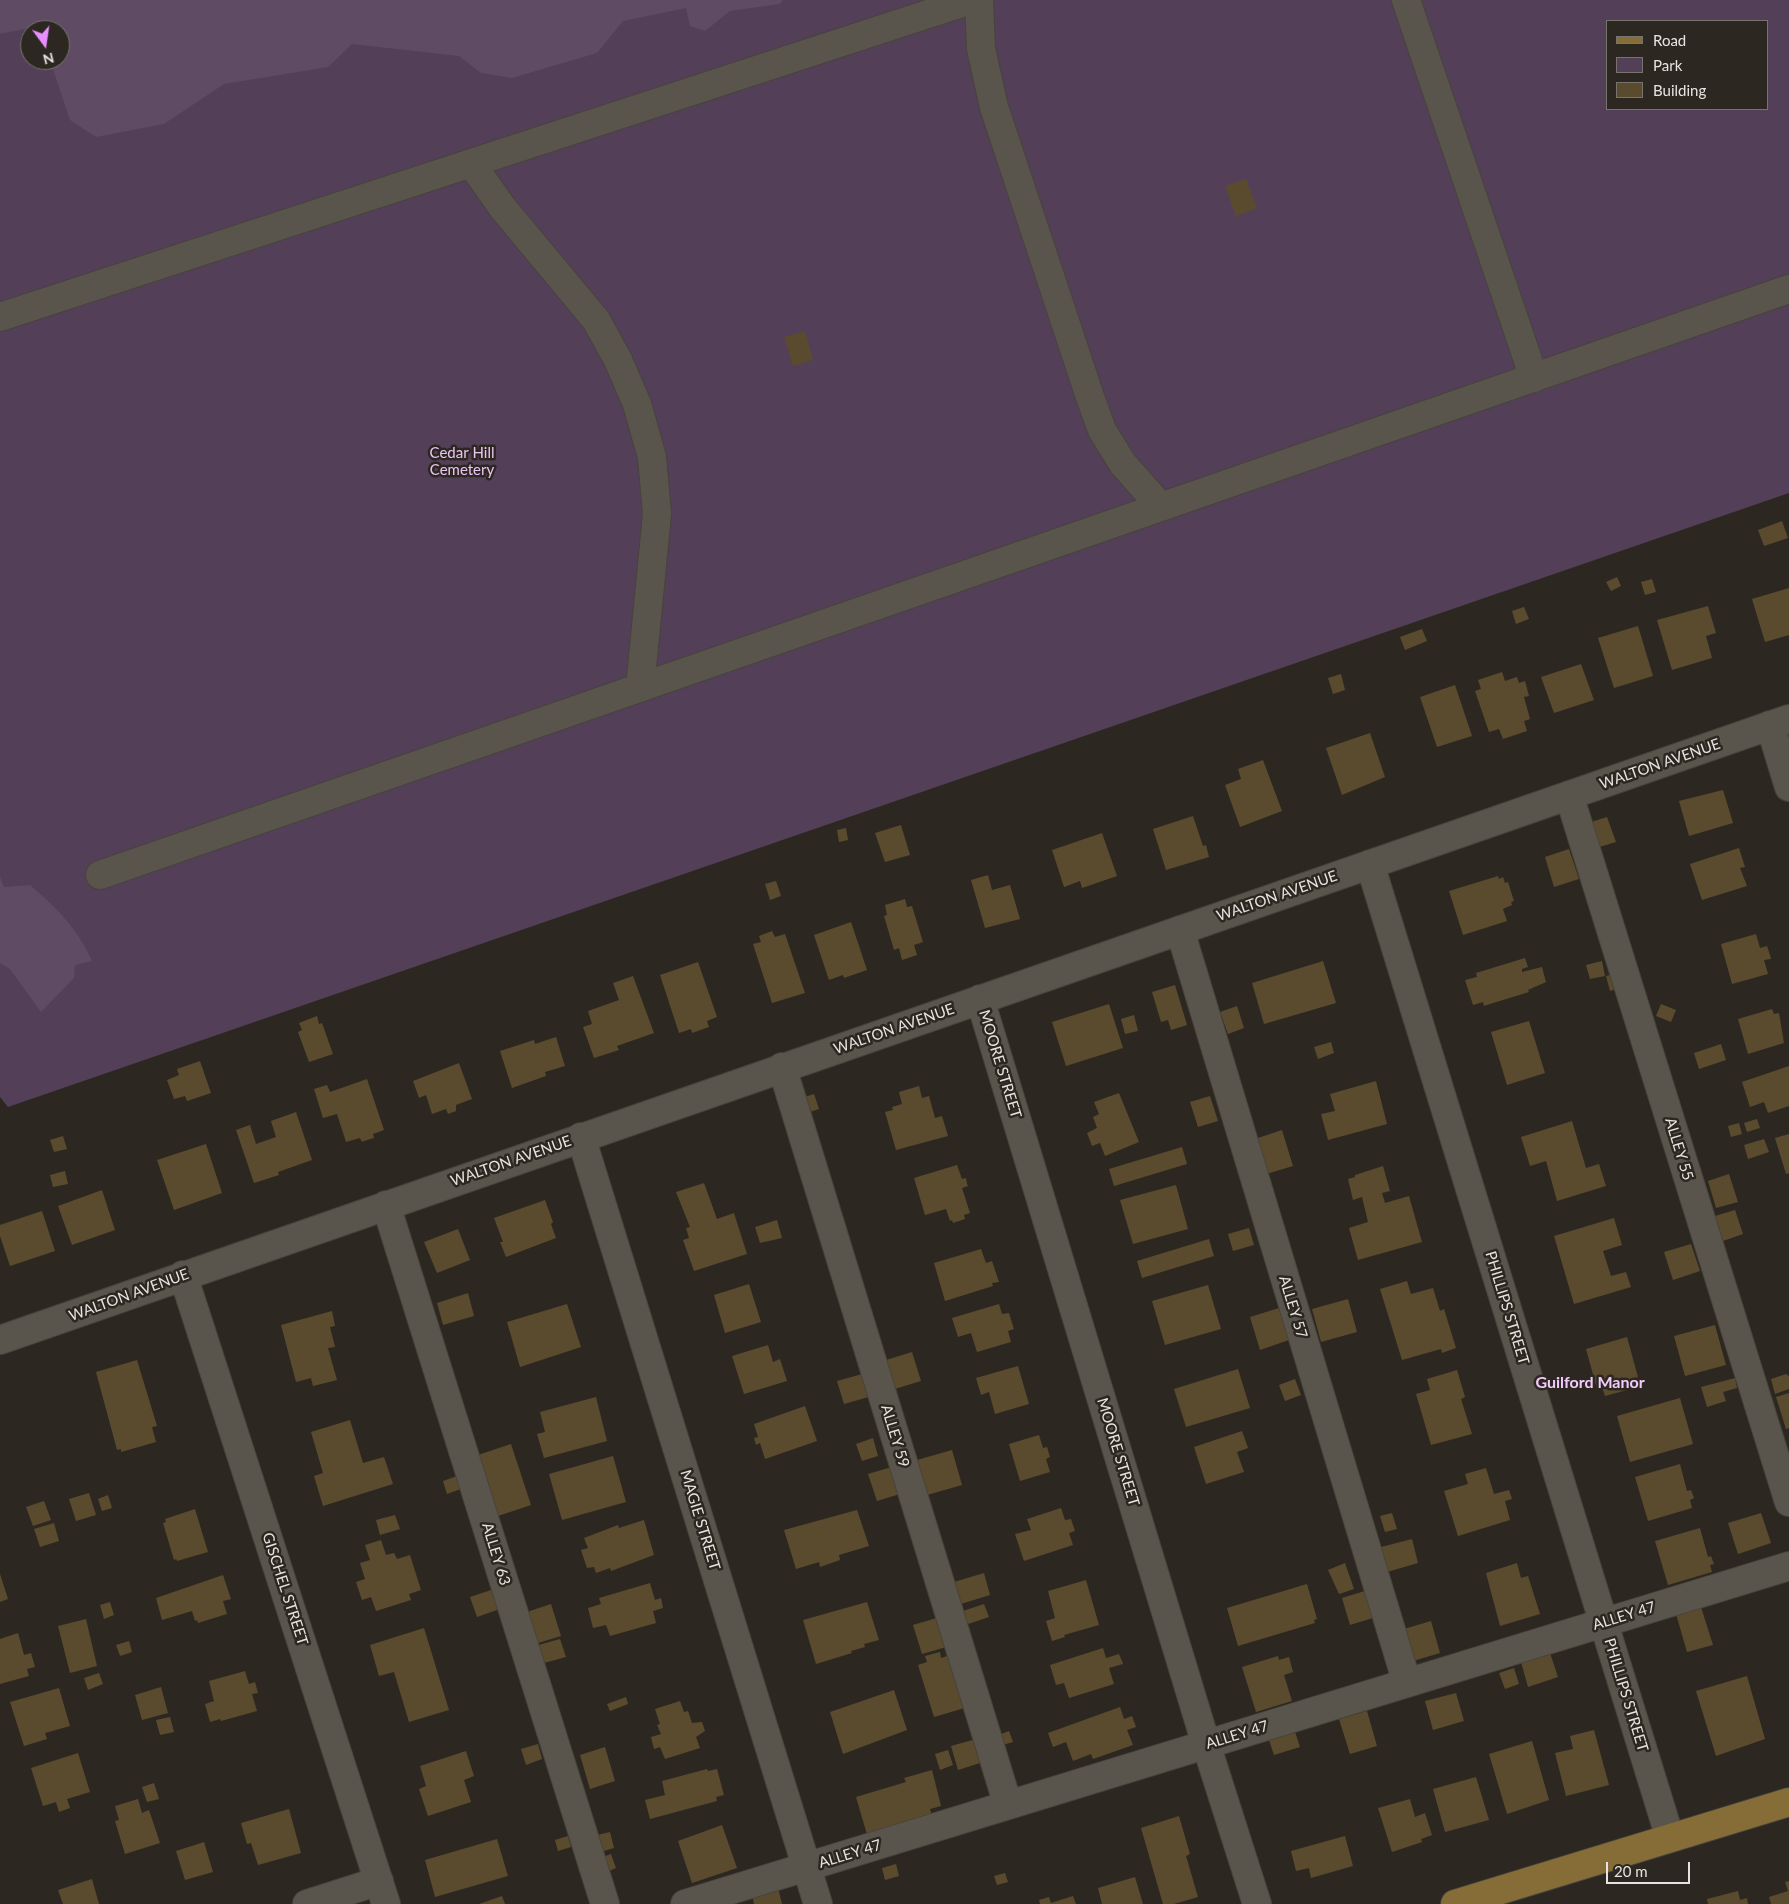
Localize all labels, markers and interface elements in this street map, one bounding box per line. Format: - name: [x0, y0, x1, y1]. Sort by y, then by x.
- north arrow: [20, 20, 70, 70]
- legend: [1606, 20, 1769, 110]
- text: Road: [1653, 31, 1686, 49]
- text: N: [41, 50, 56, 69]
- text: Park: [1653, 56, 1682, 74]
- text: Building: [1653, 81, 1706, 99]
- park label: Cedar Hill Cemetery: [430, 444, 494, 479]
- street label: WALTON AVENUE: [1597, 735, 1723, 793]
- street label: WALTON AVENUE: [1214, 867, 1340, 925]
- street label: WALTON AVENUE: [831, 1000, 957, 1058]
- street label: MOORE STREET: [975, 1008, 1025, 1120]
- street label: ALLEY 55: [1661, 1115, 1697, 1183]
- street label: WALTON AVENUE: [448, 1132, 574, 1190]
- street label: PHILLIPS STREET: [1481, 1249, 1533, 1367]
- street label: WALTON AVENUE: [67, 1265, 191, 1325]
- street label: ALLEY 57: [1275, 1273, 1311, 1341]
- district label: Guilford Manor: [1535, 1373, 1645, 1393]
- street label: MOORE STREET: [1093, 1396, 1143, 1508]
- street label: ALLEY 59: [877, 1402, 913, 1470]
- street label: MAGIE STREET: [676, 1468, 724, 1572]
- street label: ALLEY 63: [478, 1520, 514, 1588]
- street label: GISCHEL STREET: [258, 1530, 312, 1648]
- street label: ALLEY 47: [1590, 1598, 1658, 1634]
- street label: PHILLIPS STREET: [1600, 1636, 1652, 1754]
- street label: ALLEY 47: [1203, 1717, 1271, 1753]
- street label: ALLEY 47: [816, 1836, 884, 1872]
- scale bar: [1609, 1852, 1693, 1884]
- text: 20 m: [1614, 1862, 1648, 1880]

